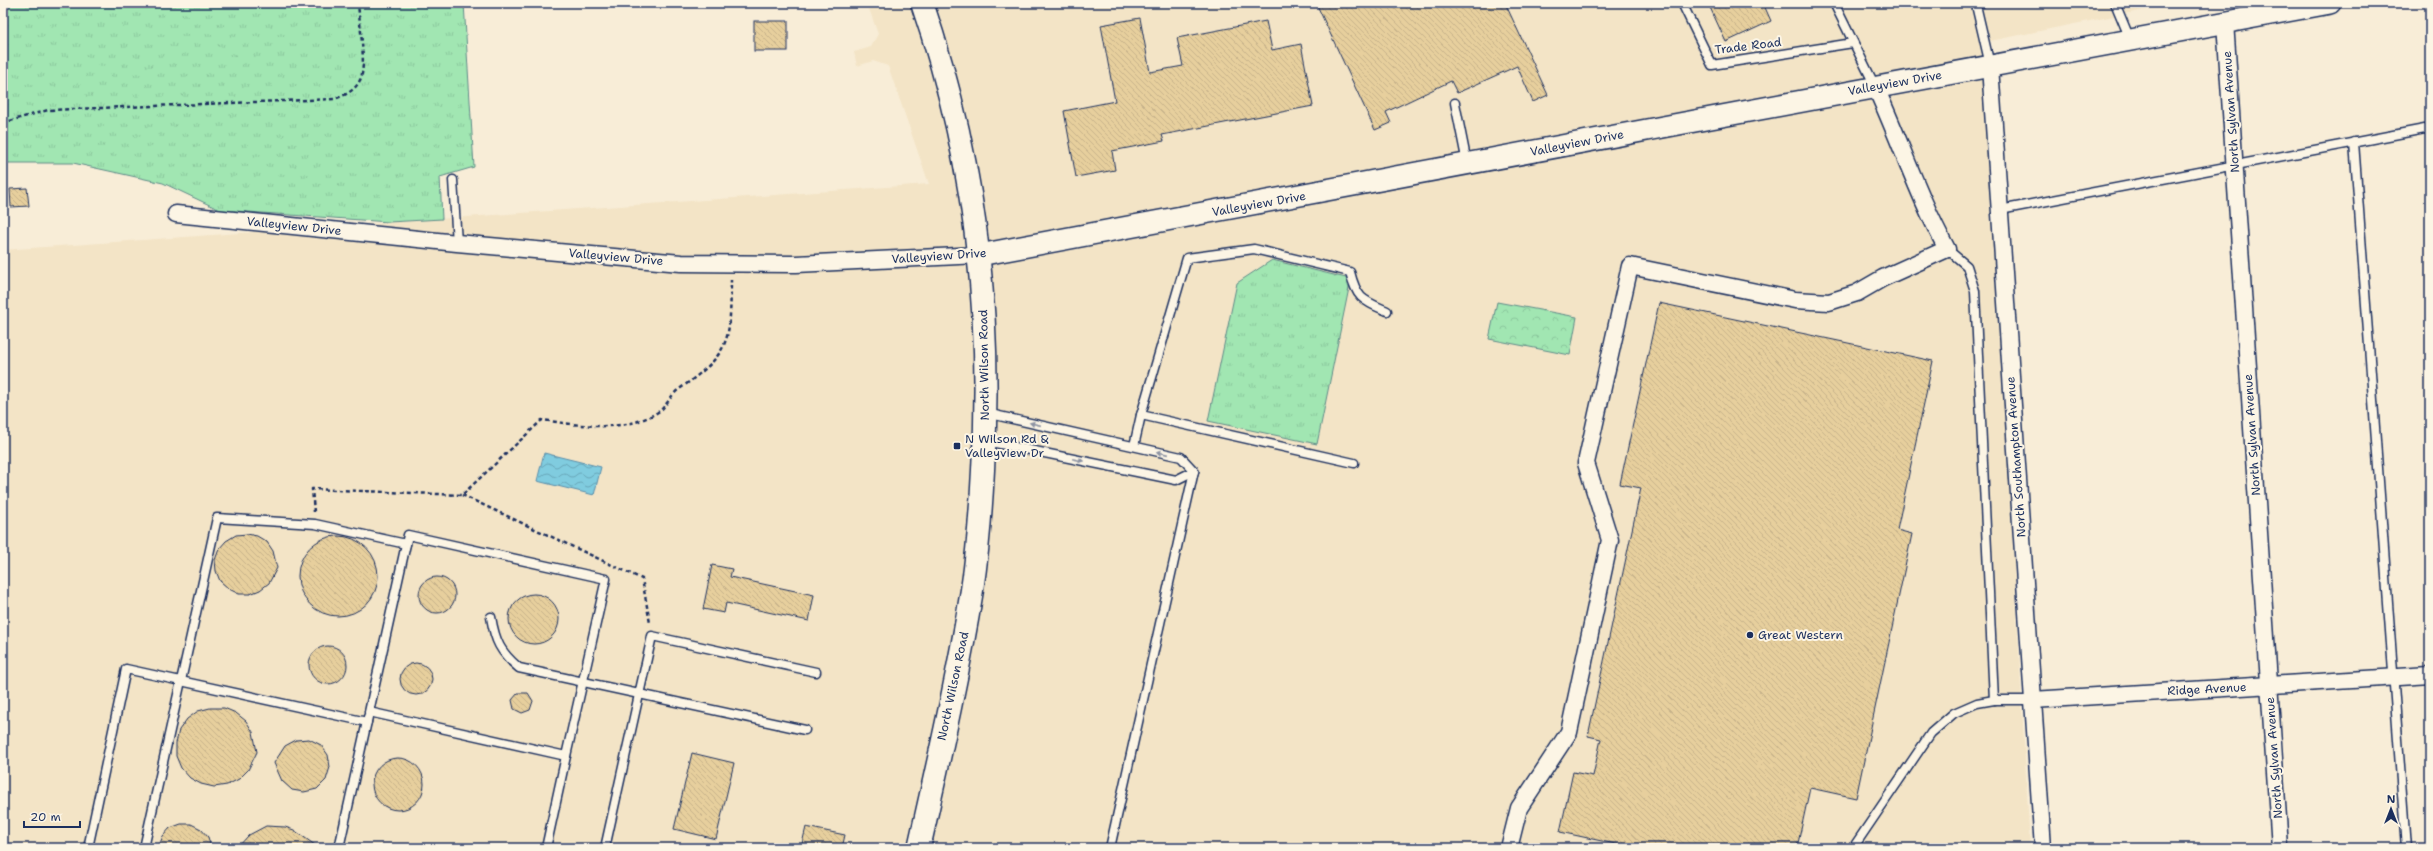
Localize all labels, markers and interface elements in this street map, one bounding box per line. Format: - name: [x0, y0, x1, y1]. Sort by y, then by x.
- street label: Trade Road: [1714, 34, 1783, 58]
- street label: North Sylvan Avenue: [2219, 50, 2243, 173]
- street label: Valleyview Drive: [1847, 67, 1943, 99]
- street label: Valleyview Drive: [1529, 126, 1625, 160]
- street label: Valleyview Drive: [1211, 188, 1307, 220]
- street label: Valleyview Drive: [246, 213, 342, 239]
- street label: Valleyview Drive: [568, 245, 664, 269]
- street label: Valleyview Drive: [891, 245, 987, 267]
- street label: North Wilson Road: [975, 309, 993, 421]
- street label: North Sylvan Avenue: [2240, 373, 2264, 496]
- street label: North Southampton Avenue: [2002, 376, 2030, 538]
- one-way arrow: [1029, 421, 1041, 427]
- place label: N Wilson Rd & Valleyview Dr: [965, 431, 1049, 461]
- marker: N Wilson Rd & Valleyview Dr: [952, 441, 962, 451]
- one-way arrow: [1156, 449, 1168, 455]
- one-way arrow: [1072, 457, 1084, 463]
- place label: Great Western: [1758, 627, 1843, 643]
- street label: North Wilson Road: [934, 630, 972, 742]
- marker: Great Western: [1745, 630, 1755, 640]
- street label: Ridge Avenue: [2167, 679, 2247, 699]
- street label: North Sylvan Avenue: [2262, 696, 2286, 819]
- north arrow: [2371, 789, 2411, 829]
- text: N: [2387, 792, 2396, 807]
- scale bar: [24, 803, 80, 829]
- text: 20 m: [30, 809, 61, 825]

